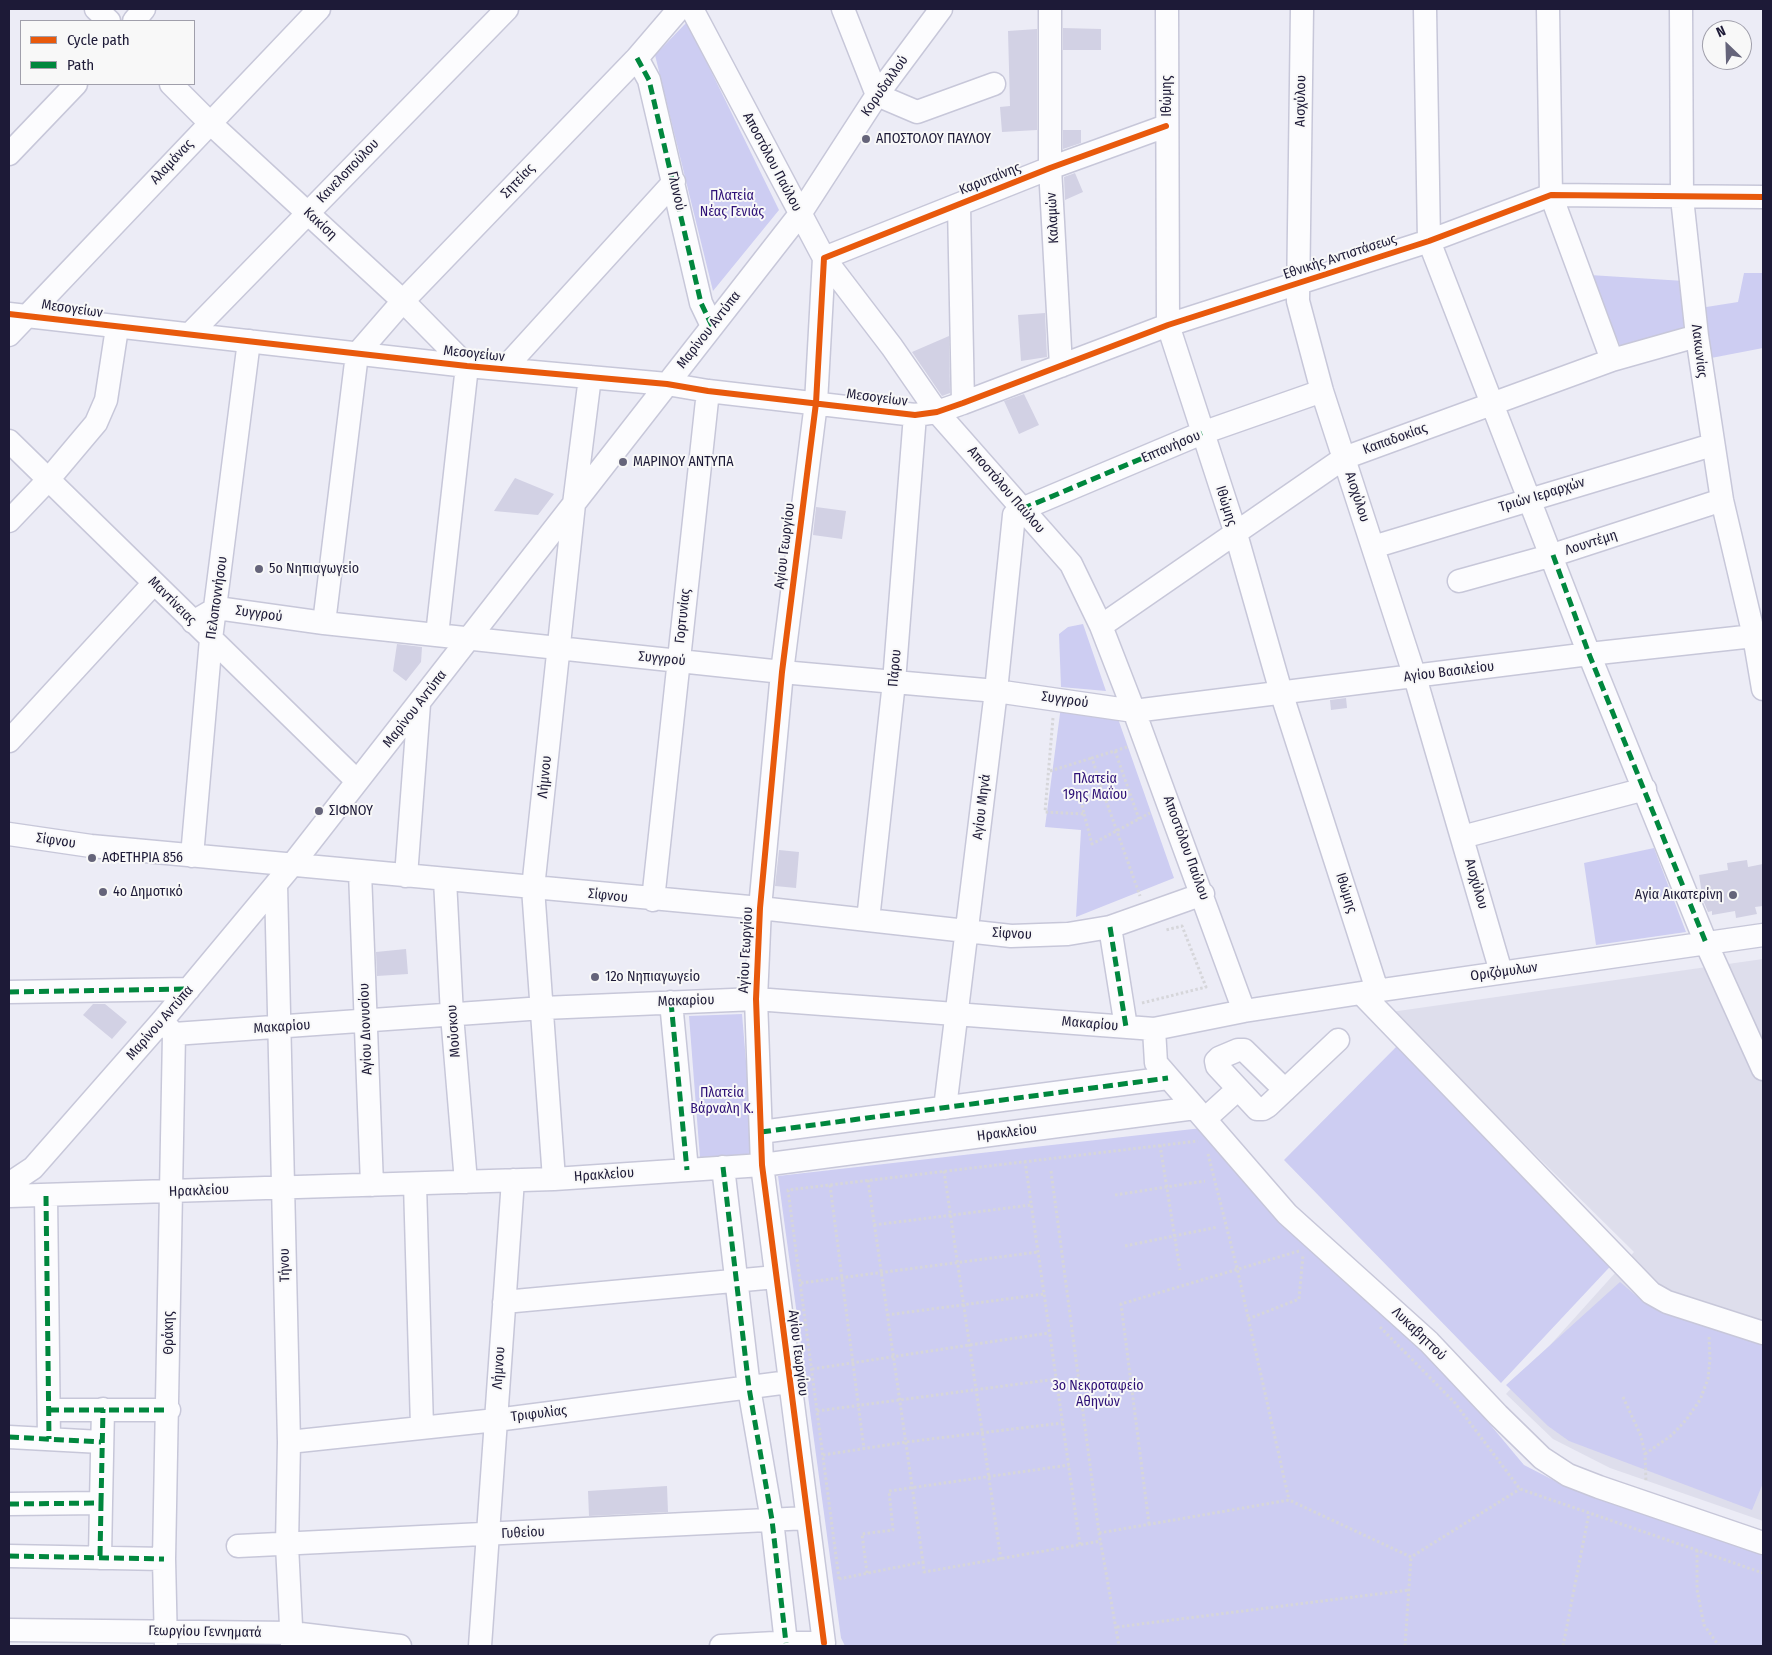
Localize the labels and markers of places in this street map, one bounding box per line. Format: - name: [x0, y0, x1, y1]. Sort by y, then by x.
- place label: ΑΠΟΣΤΟΛΟΥ ΠΑΥΛΟΥ: [876, 131, 991, 147]
- marker: ΑΠΟΣΤΟΛΟΥ ΠΑΥΛΟΥ: [860, 133, 872, 145]
- place label: ΜΑΡΙΝΟΥ ΑΝΤΥΠΑ: [633, 454, 734, 470]
- marker: ΜΑΡΙΝΟΥ ΑΝΤΥΠΑ: [617, 456, 629, 468]
- place label: 5ο Νηπιαγωγείο: [269, 561, 359, 577]
- marker: 5ο Νηπιαγωγείο: [253, 563, 265, 575]
- place label: ΣΙΦΝΟΥ: [329, 803, 373, 819]
- marker: ΣΙΦΝΟΥ: [313, 805, 325, 817]
- place label: ΑΦΕΤΗΡΙΑ 856: [102, 850, 183, 866]
- marker: ΑΦΕΤΗΡΙΑ 856: [86, 852, 98, 864]
- place label: 4ο Δημοτικό: [113, 884, 183, 900]
- marker: 4ο Δημοτικό: [97, 886, 109, 898]
- place label: Αγία Αικατερίνη: [1635, 887, 1723, 903]
- marker: Αγία Αικατερίνη: [1727, 889, 1739, 901]
- place label: 12ο Νηπιαγωγείο: [605, 969, 700, 985]
- marker: 12ο Νηπιαγωγείο: [589, 971, 601, 983]

